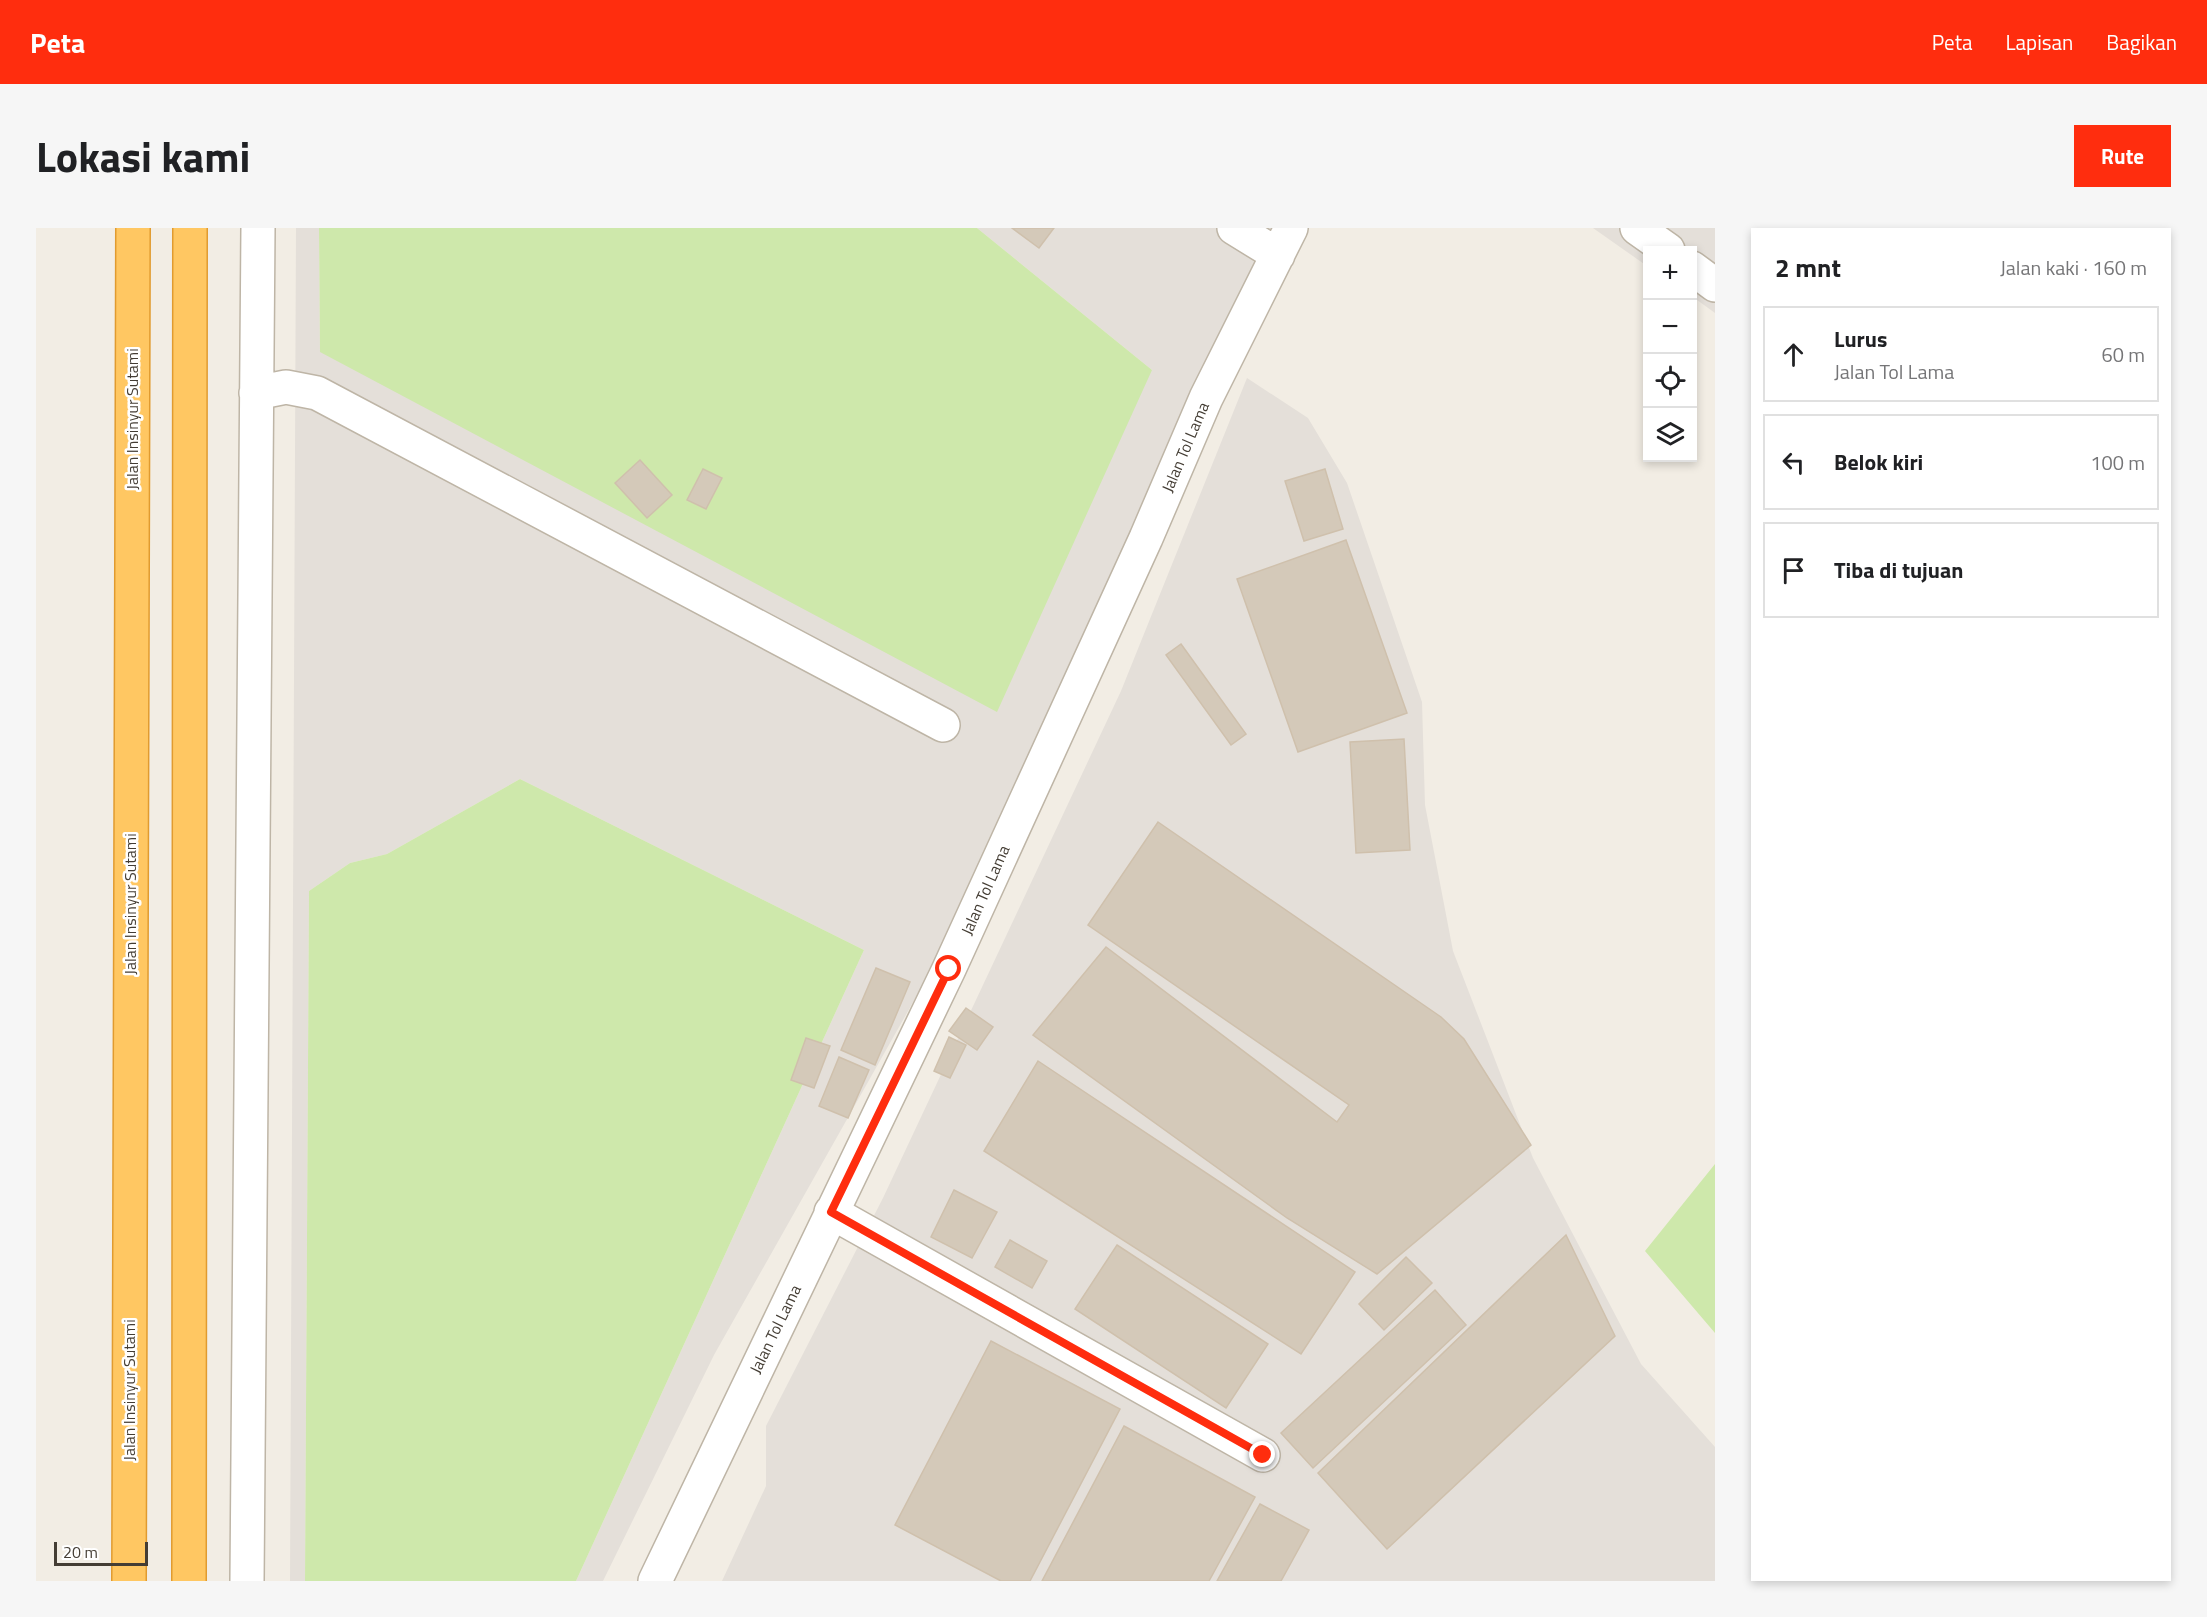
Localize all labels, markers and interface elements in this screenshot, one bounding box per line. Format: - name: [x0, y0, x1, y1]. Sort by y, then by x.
- text: Peta: [30, 21, 85, 64]
- text: Peta: [1932, 26, 1973, 58]
- text: Lapisan: [2006, 26, 2073, 58]
- text: Bagikan: [2106, 26, 2177, 58]
- text: Lokasi kami: [36, 124, 250, 188]
- button: Rute: [2074, 125, 2171, 187]
- map controls: [1643, 246, 1697, 462]
- button: +: [1643, 246, 1697, 300]
- text: 2 mnt: [1775, 248, 1841, 287]
- text: Jalan kaki · 160 m: [2000, 252, 2147, 283]
- button: −: [1643, 300, 1697, 354]
- text: Lurus: [1834, 322, 1887, 356]
- icon: ahead: [1777, 338, 1810, 371]
- text: 60 m: [2101, 339, 2145, 370]
- street label: Jalan Insinyur Sutami: [120, 348, 144, 490]
- button: locate: [1643, 354, 1697, 408]
- text: Jalan Tol Lama: [1834, 356, 1954, 387]
- street label: Jalan Tol Lama: [1155, 398, 1215, 496]
- button: layers: [1643, 408, 1697, 462]
- text: Belok kiri: [1834, 445, 1923, 479]
- icon: left: [1777, 446, 1810, 479]
- text: 100 m: [2090, 447, 2145, 478]
- text: Tiba di tujuan: [1834, 553, 1963, 587]
- icon: arrive: [1777, 554, 1810, 587]
- street label: Jalan Insinyur Sutami: [118, 833, 142, 975]
- street label: Jalan Tol Lama: [954, 841, 1016, 939]
- route start: [935, 955, 961, 981]
- street label: Jalan Tol Lama: [743, 1281, 807, 1377]
- street label: Jalan Insinyur Sutami: [117, 1319, 141, 1461]
- route end: [1249, 1441, 1275, 1467]
- scale bar: [54, 1539, 148, 1566]
- text: 20 m: [63, 1540, 98, 1564]

